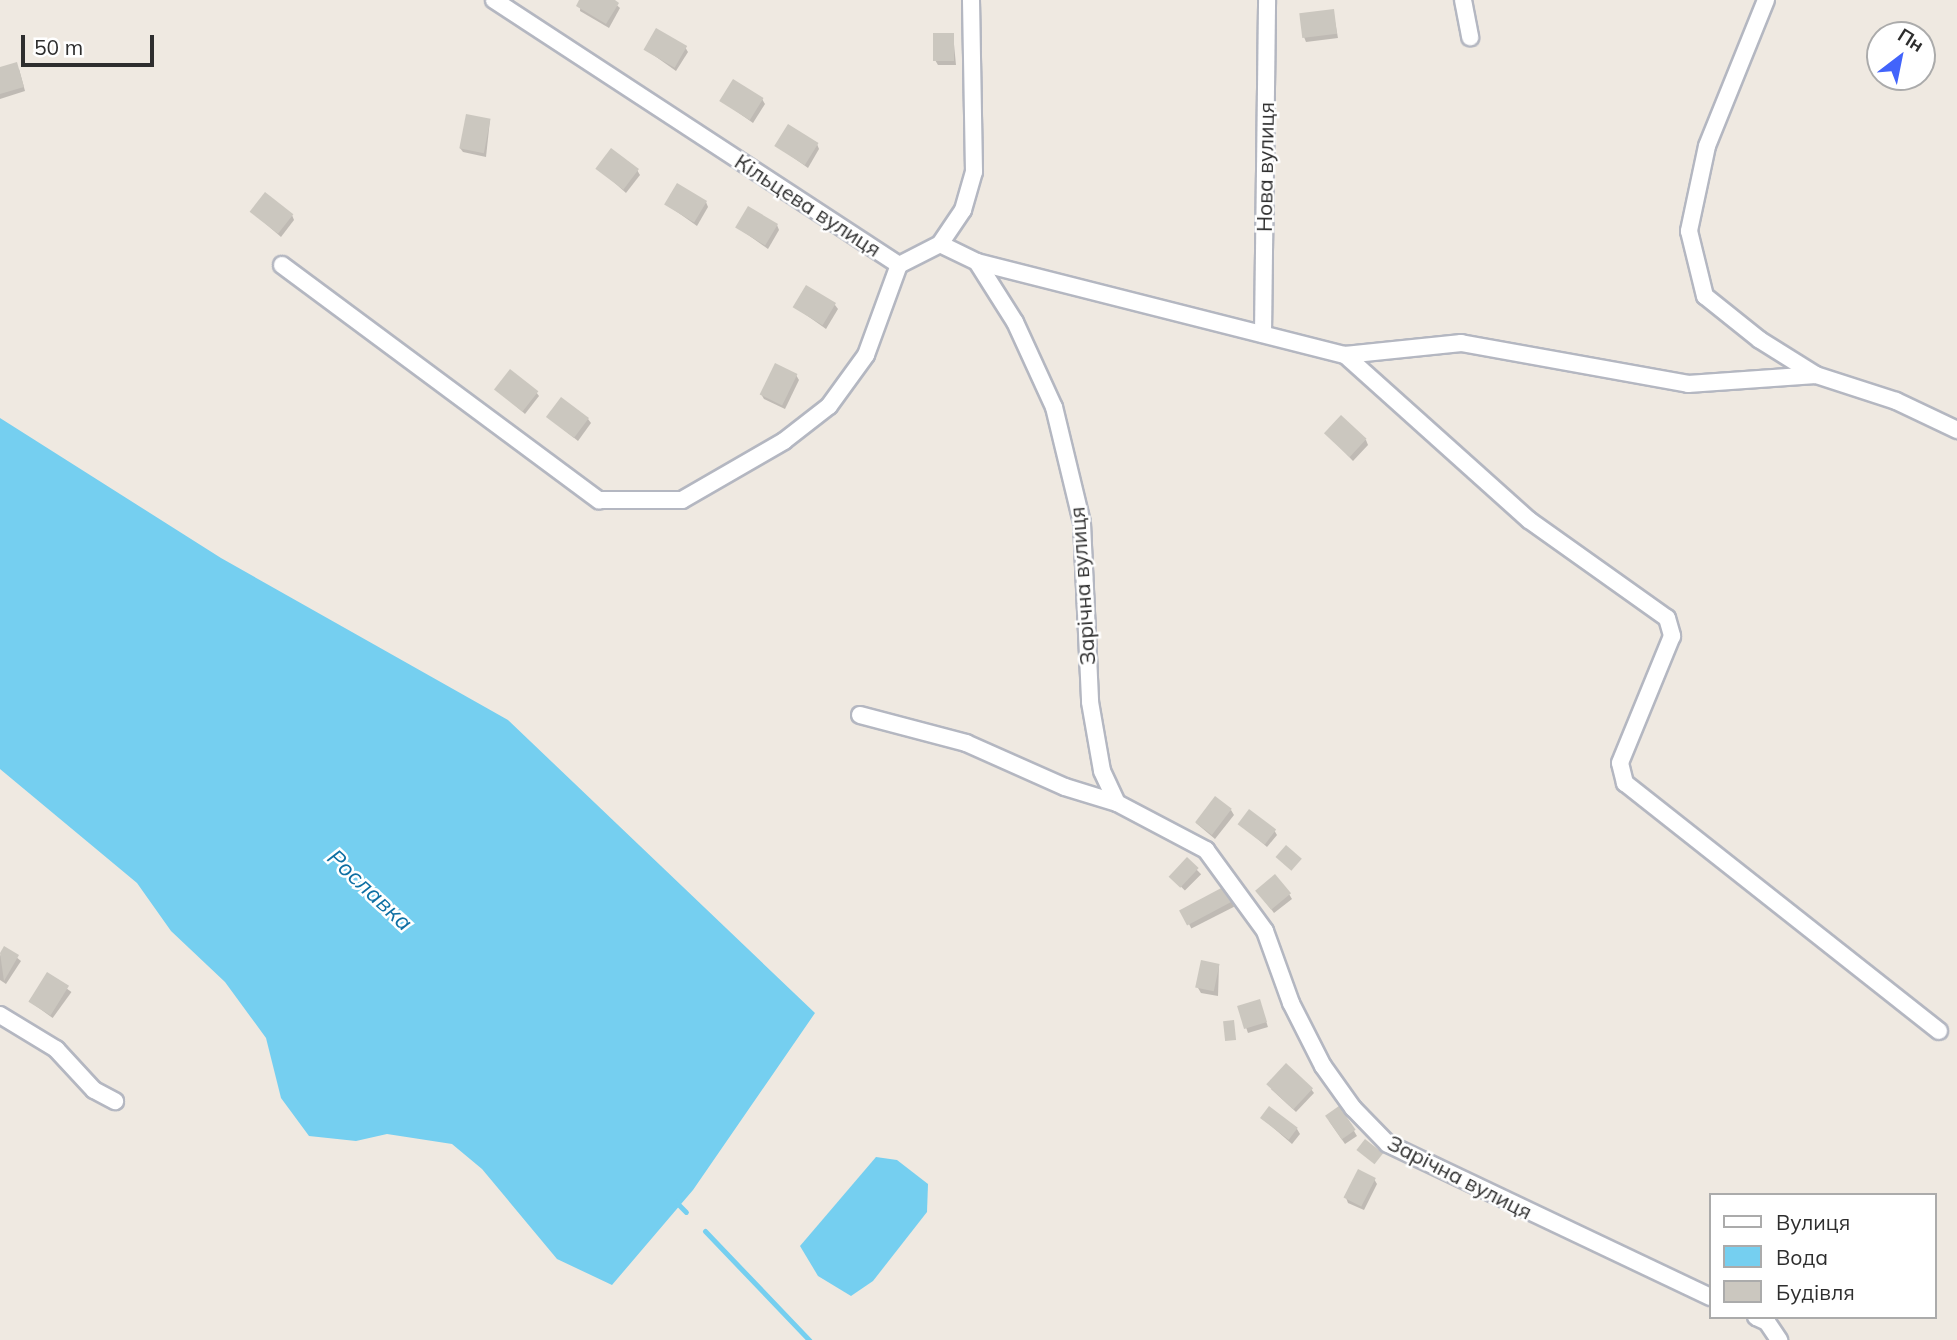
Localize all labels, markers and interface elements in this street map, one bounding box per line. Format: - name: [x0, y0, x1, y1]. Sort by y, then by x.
- scale bar: [24, 21, 158, 65]
- north arrow: [1866, 21, 1936, 91]
- text: Пн: [1893, 23, 1929, 57]
- text: 50 m: [34, 34, 83, 60]
- street label: Нова вулиця: [1251, 102, 1279, 232]
- street label: Кільцева вулиця: [730, 148, 886, 262]
- street label: Зарічна вулиця: [1064, 506, 1100, 666]
- water label: Рославка: [322, 844, 418, 936]
- street label: Зарічна вулиця: [1384, 1130, 1536, 1224]
- legend: [1708, 1193, 1936, 1319]
- text: Вулиця: [1776, 1209, 1850, 1235]
- text: Вода: [1776, 1244, 1828, 1270]
- text: Будівля: [1776, 1279, 1855, 1305]

